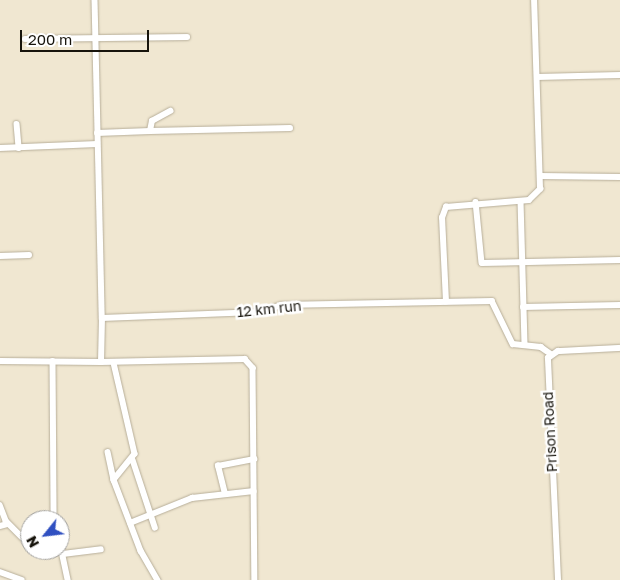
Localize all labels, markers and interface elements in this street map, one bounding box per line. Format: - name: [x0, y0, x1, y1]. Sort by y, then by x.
- scale bar: [22, 20, 151, 52]
- text: 200 m: [28, 30, 72, 48]
- street label: 12 km run: [236, 297, 302, 321]
- street label: Prison Road: [540, 391, 560, 473]
- north arrow: [20, 510, 70, 560]
- text: N: [22, 533, 42, 551]

